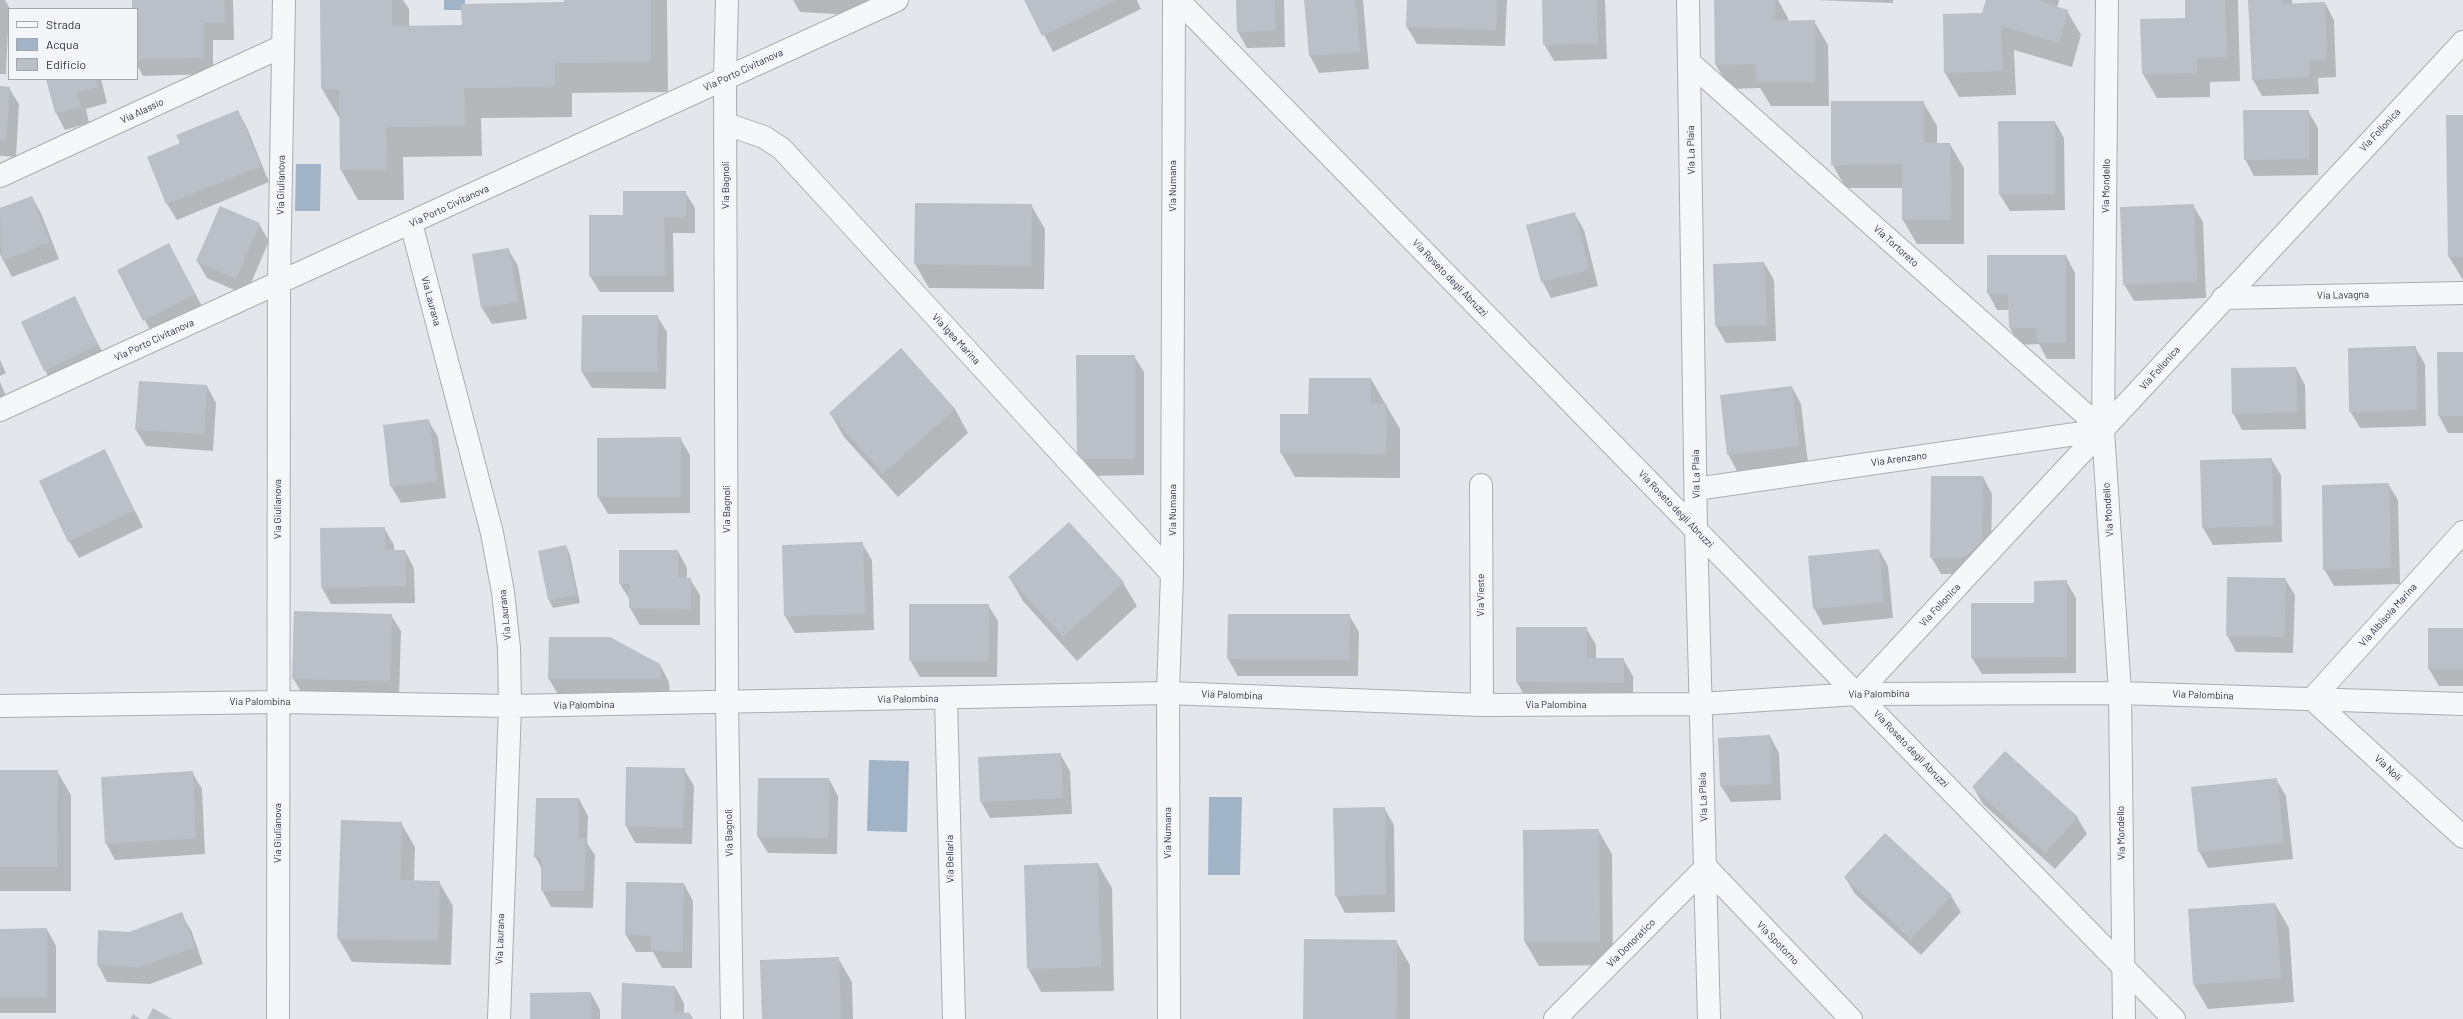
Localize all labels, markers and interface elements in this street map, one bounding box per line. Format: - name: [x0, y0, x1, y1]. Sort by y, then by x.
- legend: [8, 8, 138, 80]
- text: Strada: [46, 17, 81, 31]
- text: Acqua: [46, 37, 79, 51]
- street label: Via Porto Civitanova: [701, 46, 785, 94]
- text: Edificio: [46, 57, 86, 71]
- street label: Via Alassio: [118, 96, 166, 126]
- street label: Via Follonica: [2357, 106, 2403, 154]
- street label: Via La Plaia: [1685, 125, 1697, 175]
- street label: Via Giulianova: [274, 155, 288, 215]
- street label: Via Mondello: [2100, 159, 2112, 213]
- street label: Via Numana: [1167, 160, 1179, 212]
- street label: Via Bagnoli: [720, 161, 732, 209]
- street label: Via Porto Civitanova: [407, 182, 491, 230]
- street label: Via Tortoreto: [1871, 223, 1921, 269]
- street label: Via Roseto degli Abruzzi: [1410, 237, 1490, 319]
- street label: Via Laurana: [419, 275, 443, 327]
- street label: Via Lavagna: [2317, 289, 2369, 301]
- street label: Via Igea Marina: [930, 311, 982, 367]
- street label: Via Porto Civitanova: [112, 316, 196, 364]
- street label: Via Follonica: [2137, 344, 2183, 392]
- street label: Via La Plaia: [1690, 449, 1702, 499]
- street label: Via Arenzano: [1870, 449, 1928, 469]
- street label: Via Roseto degli Abruzzi: [1636, 468, 1716, 550]
- street label: Via Giulianova: [272, 479, 284, 539]
- street label: Via Mondello: [2100, 482, 2116, 538]
- street label: Via Numana: [1167, 484, 1179, 536]
- street label: Via Bagnoli: [721, 485, 733, 533]
- street label: Via Vieste: [1475, 574, 1487, 616]
- street label: Via Follonica: [1917, 581, 1963, 629]
- street label: Via Albisola Marina: [2357, 581, 2419, 649]
- street label: Via Laurana: [496, 589, 514, 641]
- street label: Via Palombina: [1848, 687, 1910, 701]
- street label: Via Palombina: [1201, 688, 1263, 702]
- street label: Via Palombina: [2172, 688, 2234, 702]
- street label: Via Palombina: [877, 692, 939, 706]
- street label: Via Palombina: [229, 696, 291, 708]
- street label: Via Palombina: [553, 698, 615, 712]
- street label: Via Palombina: [1525, 699, 1587, 711]
- street label: Via Roseto degli Abruzzi: [1871, 708, 1951, 790]
- street label: Via Noli: [2372, 752, 2404, 784]
- street label: Via La Plaia: [1696, 772, 1710, 822]
- street label: Via Giulianova: [272, 803, 284, 863]
- street label: Via Mondello: [2115, 806, 2127, 860]
- street label: Via Numana: [1162, 807, 1174, 859]
- street label: Via Bagnoli: [723, 809, 735, 857]
- street label: Via Bellaria: [944, 835, 956, 883]
- street label: Via Laurana: [493, 913, 507, 965]
- street label: Via Donoratico: [1604, 916, 1658, 970]
- street label: Via Spotorno: [1754, 919, 1802, 967]

